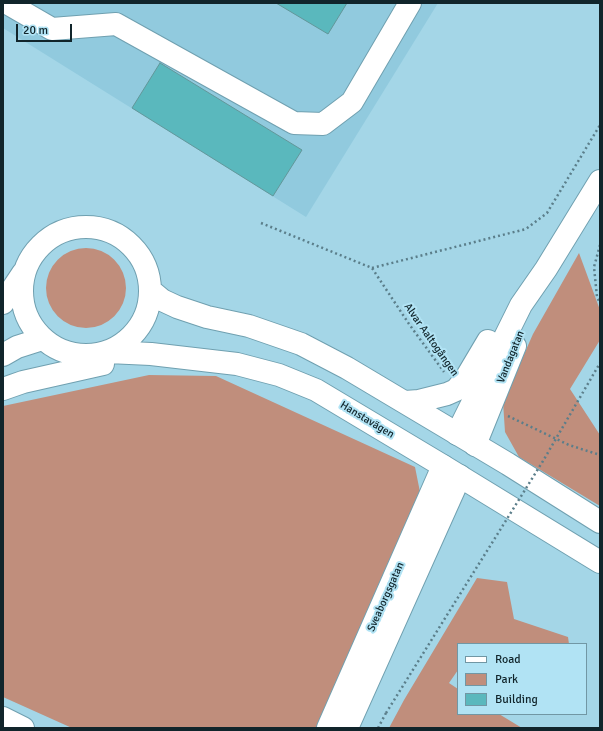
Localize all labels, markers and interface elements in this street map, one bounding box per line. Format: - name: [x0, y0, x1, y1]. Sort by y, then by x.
- scale bar: [18, 16, 74, 42]
- text: 20 m: [23, 23, 48, 38]
- street label: Alvar Aaltogången: [401, 301, 461, 379]
- street label: Vandagatan: [494, 329, 528, 385]
- street label: Hanstavägen: [338, 399, 396, 441]
- street label: Sveaborgsgatan: [365, 560, 407, 634]
- legend: [457, 643, 587, 715]
- text: Road: [495, 652, 521, 667]
- text: Park: [495, 672, 518, 687]
- text: Building: [495, 692, 538, 707]

